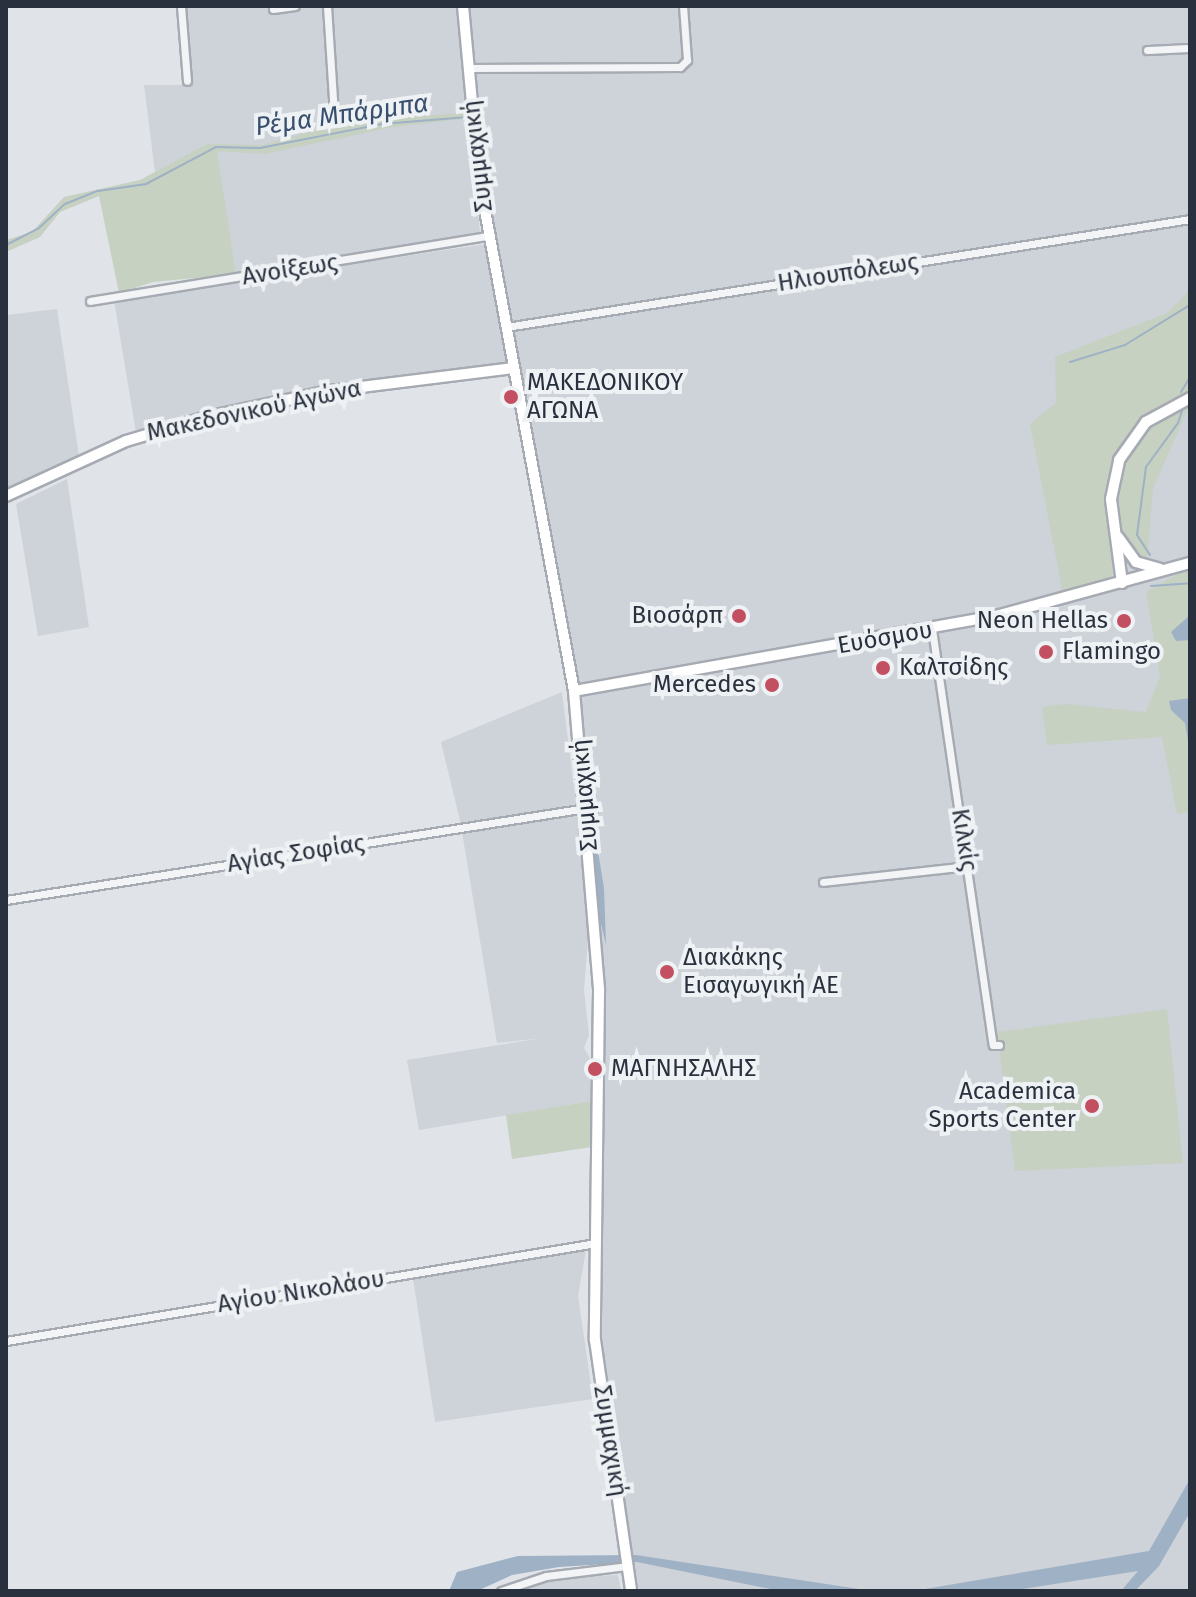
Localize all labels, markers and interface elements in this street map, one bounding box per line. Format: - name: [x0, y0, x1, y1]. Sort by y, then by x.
- water label: Ρέμα Μπάρμπα: [253, 87, 431, 143]
- street label: Συμμαχική: [457, 99, 499, 213]
- street label: Ανοίξεως: [240, 248, 340, 292]
- street label: Ηλιουπόλεως: [776, 248, 920, 298]
- place label: ΜΑΚΕΔΟΝΙΚΟΥ ΑΓΩΝΑ: [527, 369, 683, 425]
- street label: Μακεδονικού Αγώνα: [144, 374, 364, 448]
- marker: ΜΑΚΕΔΟΝΙΚΟΥ ΑΓΩΝΑ: [502, 388, 520, 406]
- place label: Βιοσάρπ: [631, 602, 723, 630]
- marker: Βιοσάρπ: [730, 607, 748, 625]
- place label: Neon Hellas: [977, 607, 1108, 635]
- marker: Neon Hellas: [1115, 612, 1133, 630]
- street label: Ευόσμου: [835, 615, 935, 661]
- place label: Flamingo: [1062, 638, 1161, 666]
- marker: Flamingo: [1037, 643, 1055, 661]
- place label: Καλτσίδης: [899, 654, 1008, 682]
- marker: Καλτσίδης: [874, 659, 892, 677]
- place label: Mercedes: [653, 671, 756, 699]
- marker: Mercedes: [763, 676, 781, 694]
- street label: Συμμαχική: [566, 738, 604, 852]
- street label: Κιλκίς: [945, 807, 983, 873]
- street label: Αγίας Σοφίας: [225, 829, 367, 879]
- place label: Διακάκης Εισαγωγική ΑΕ: [683, 944, 839, 1000]
- marker: Διακάκης Εισαγωγική ΑΕ: [658, 963, 676, 981]
- place label: ΜΑΓΝΗΣΑΛΗΣ: [611, 1055, 756, 1083]
- marker: ΜΑΓΝΗΣΑΛΗΣ: [586, 1060, 604, 1078]
- place label: Academica Sports Center: [928, 1078, 1076, 1134]
- marker: Academica Sports Center: [1083, 1097, 1101, 1115]
- street label: Αγίου Νικολάου: [215, 1265, 387, 1319]
- street label: Συμμαχική: [587, 1383, 633, 1499]

